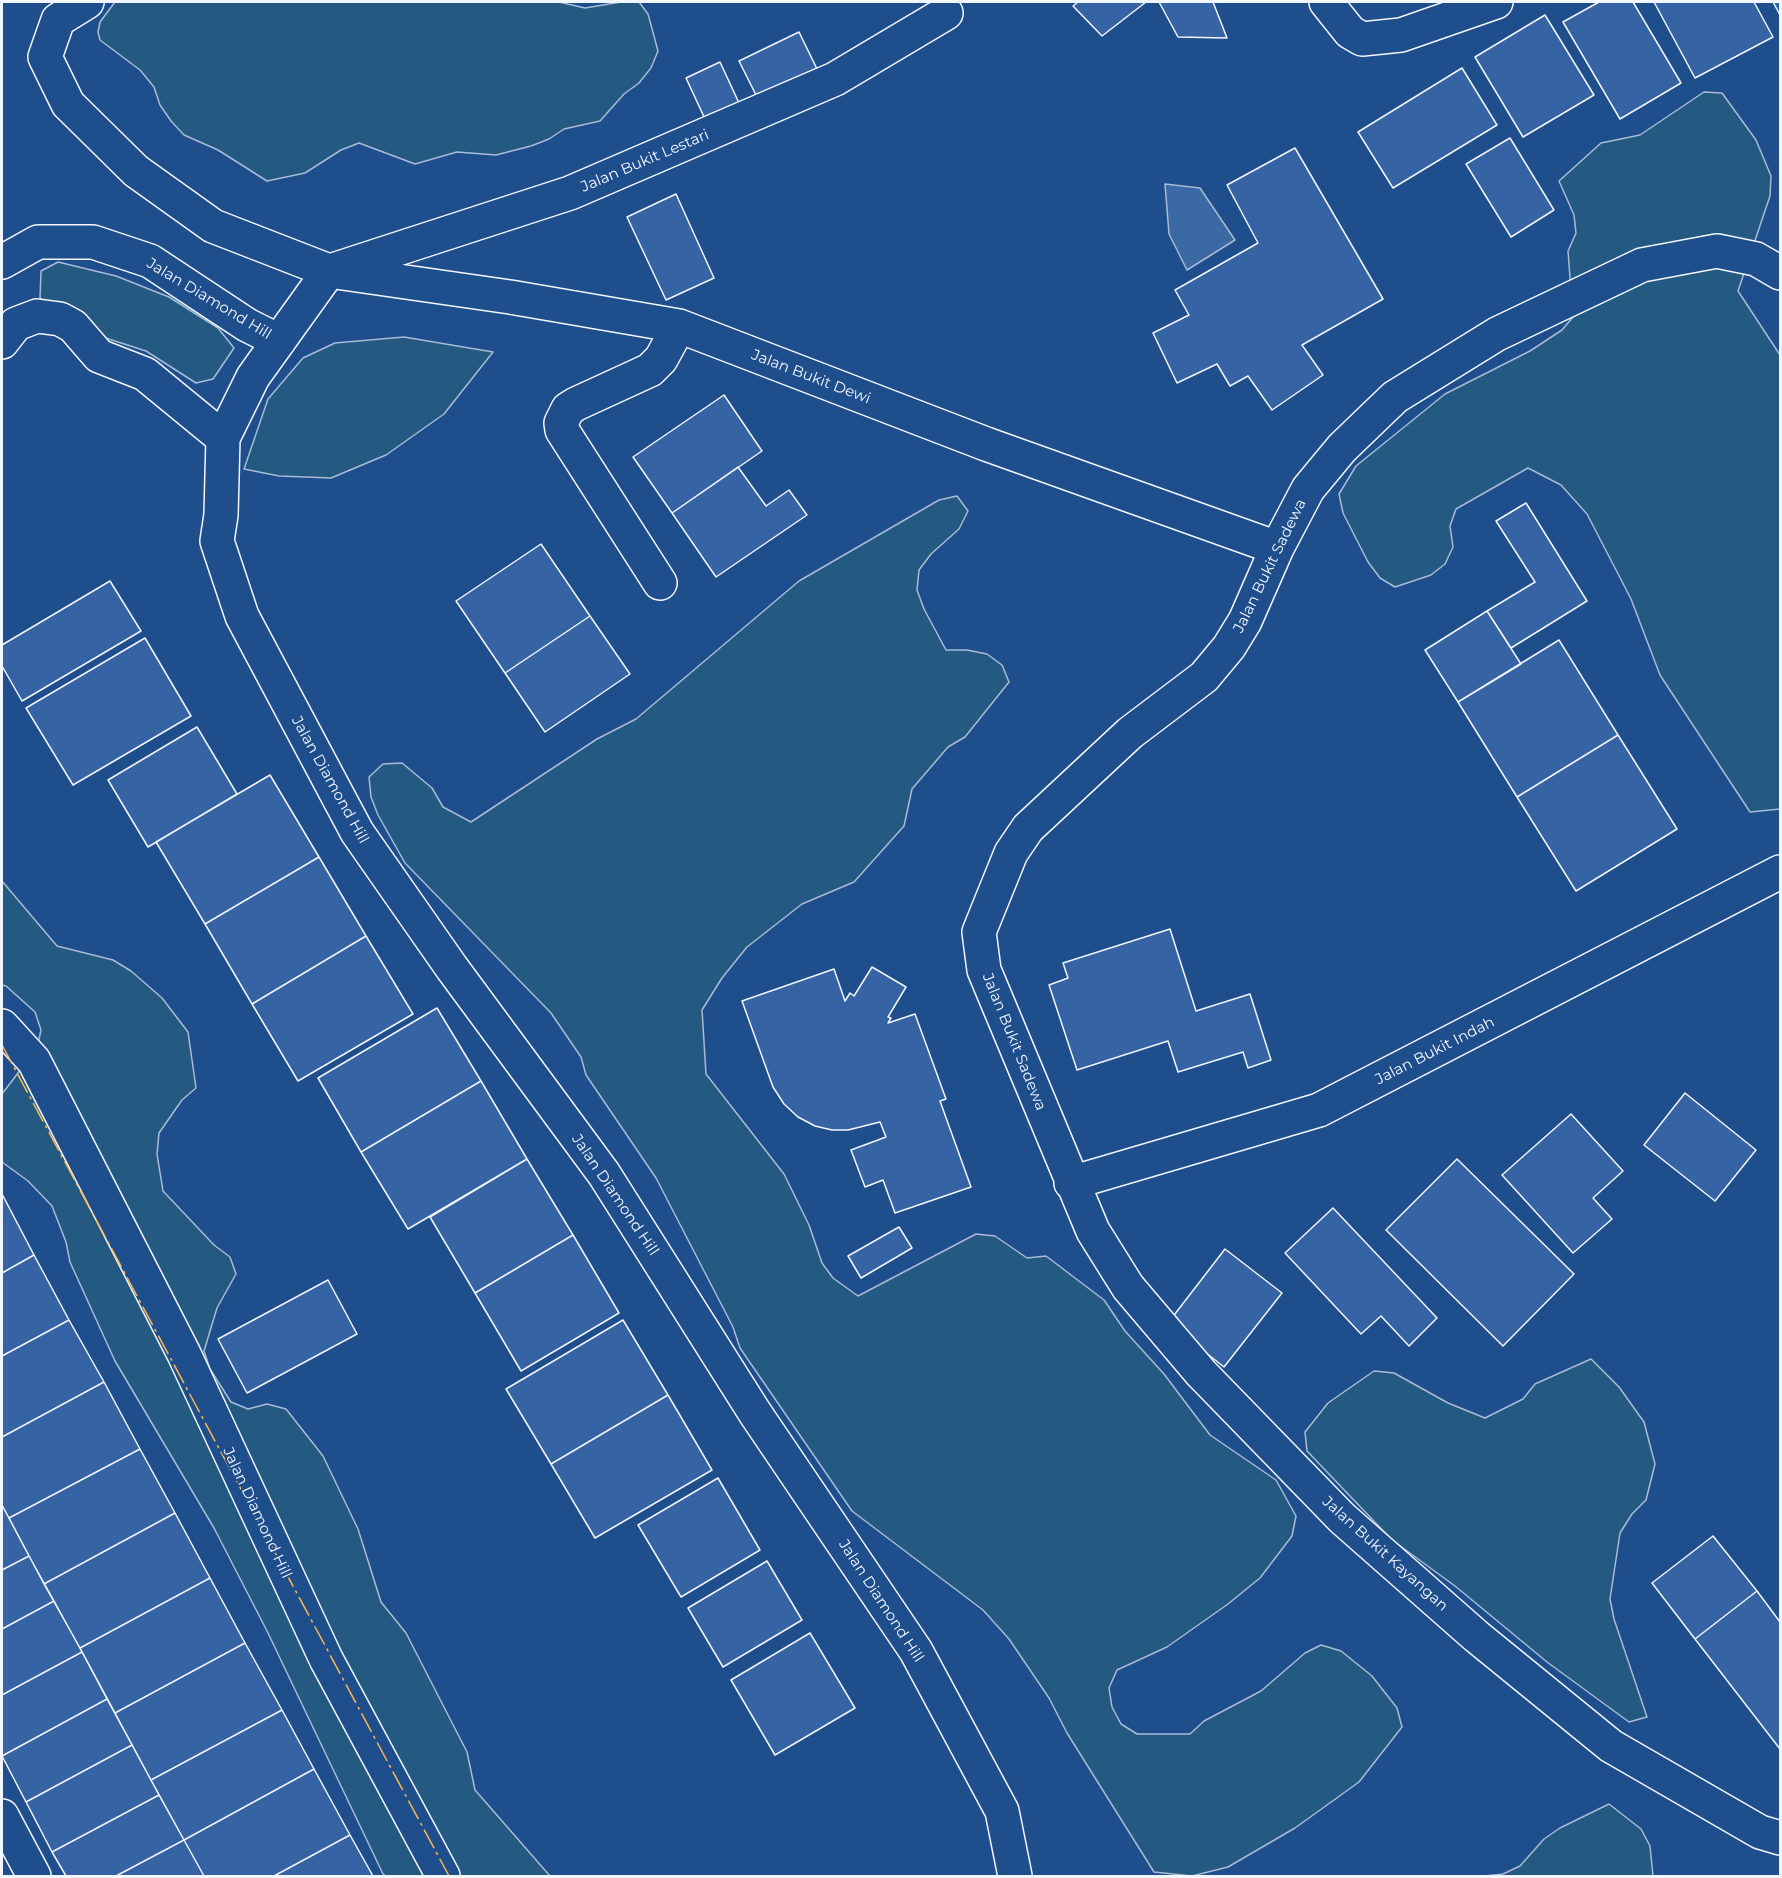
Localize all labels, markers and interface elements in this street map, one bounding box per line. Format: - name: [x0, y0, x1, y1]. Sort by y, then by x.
- street label: Jalan Bukit Lestari: [578, 126, 712, 196]
- street label: Jalan Diamond Hill: [143, 255, 275, 343]
- street label: Jalan Bukit Dewi: [749, 346, 873, 408]
- street label: Jalan Bukit Sadewa: [1230, 496, 1310, 636]
- street label: Jalan Diamond Hill: [288, 713, 372, 847]
- street label: Jalan Bukit Sadewa: [978, 971, 1050, 1113]
- street label: Jalan Bukit Indah: [1372, 1013, 1498, 1089]
- street label: Jalan Diamond Hill: [568, 1131, 662, 1259]
- street label: Jalan Diamond Hill: [219, 1445, 295, 1581]
- street label: Jalan Bukit Kayangan: [1319, 1493, 1451, 1615]
- street label: Jalan Diamond Hill: [835, 1536, 927, 1666]

